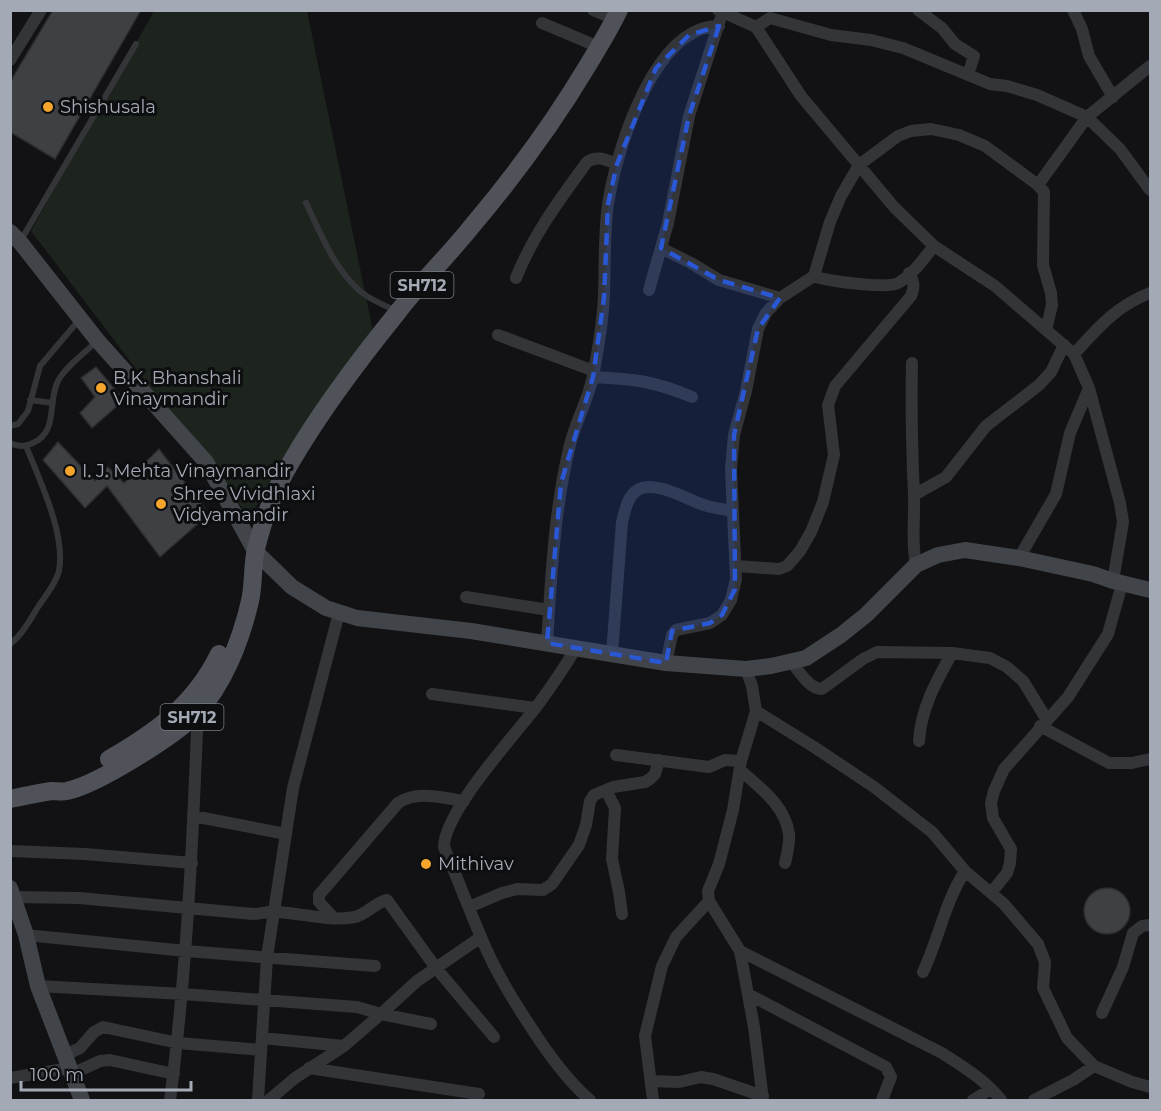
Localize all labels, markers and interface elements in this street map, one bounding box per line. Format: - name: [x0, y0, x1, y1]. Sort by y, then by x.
- place label: Shishusala: [60, 96, 156, 118]
- marker: Shishusala: [41, 100, 55, 114]
- road number: SH712: [390, 272, 454, 298]
- place label: B.K. Bhanshali Vinaymandir: [113, 367, 242, 410]
- marker: B.K. Bhanshali Vinaymandir: [94, 381, 108, 395]
- place label: I. J. Mehta Vinaymandir: [82, 460, 291, 482]
- marker: I. J. Mehta Vinaymandir: [63, 464, 77, 478]
- place label: Shree Vividhlaxi Vidyamandir: [173, 483, 316, 526]
- marker: Shree Vividhlaxi Vidyamandir: [154, 497, 168, 511]
- road number: SH712: [160, 704, 224, 730]
- place label: Mithivav: [438, 853, 514, 875]
- marker: Mithivav: [419, 857, 433, 871]
- scale bar: [21, 1054, 190, 1092]
- text: 100 m: [30, 1064, 84, 1086]

